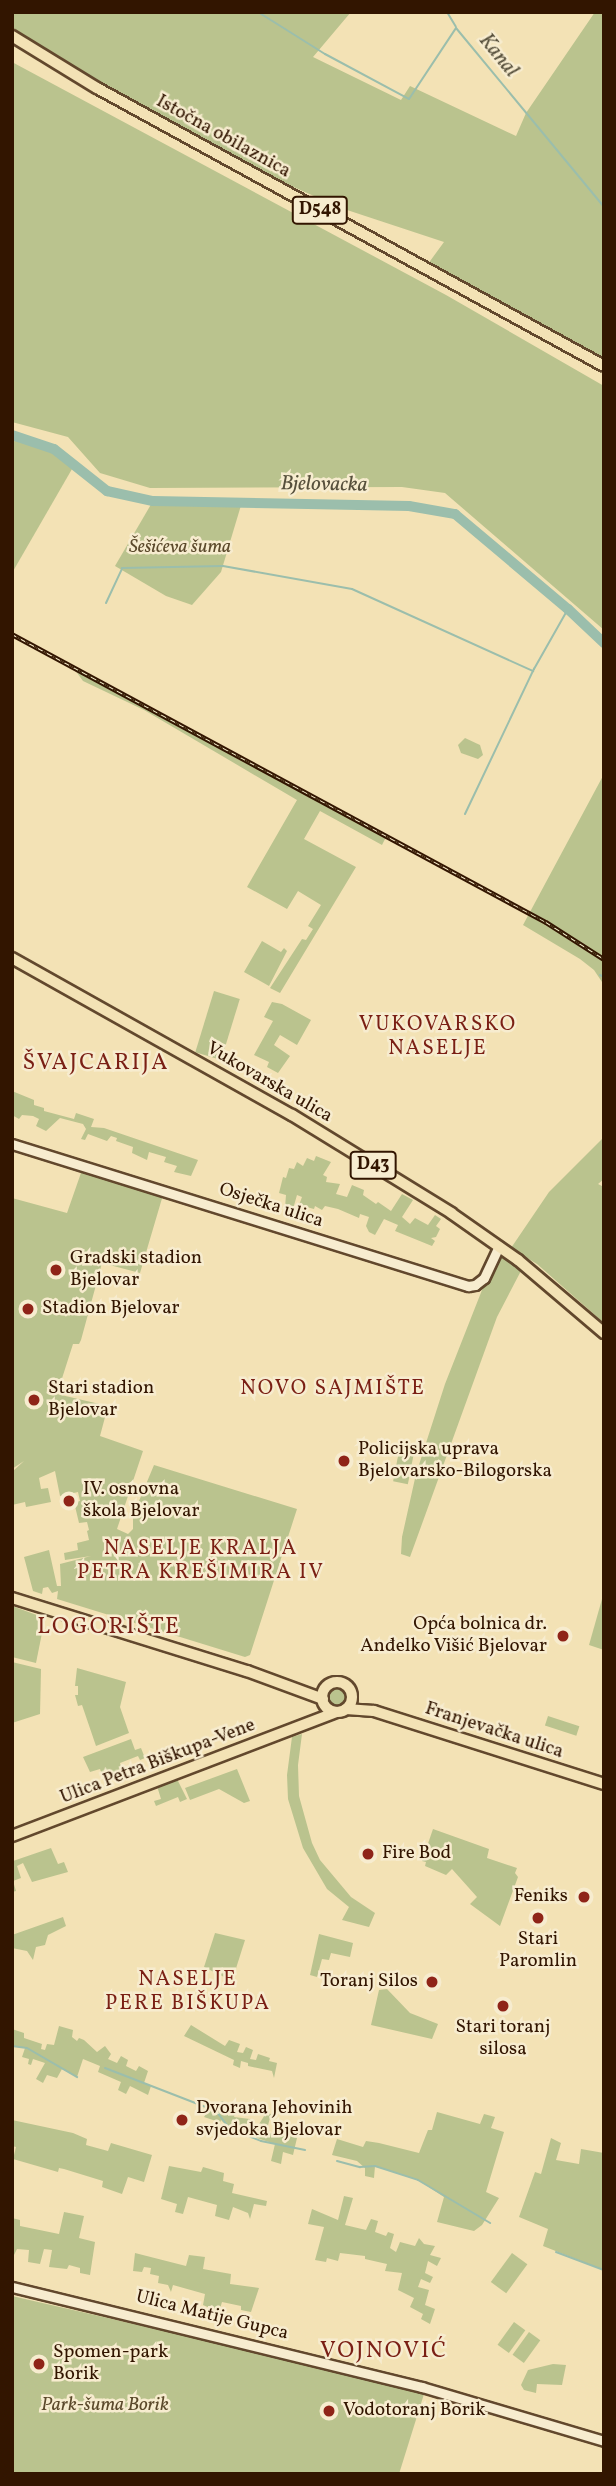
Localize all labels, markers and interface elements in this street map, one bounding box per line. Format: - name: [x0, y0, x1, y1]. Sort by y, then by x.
- water label: Kanal: [473, 29, 523, 83]
- street label: Istočna obilaznica: [152, 91, 294, 183]
- road number: D548: [290, 196, 350, 224]
- water label: Bjelovacka: [280, 472, 368, 498]
- park label: Šešićeva šuma: [129, 537, 231, 559]
- district label: VUKOVARSKO NASELJE: [360, 1012, 516, 1062]
- street label: Vukovarska ulica: [202, 1038, 336, 1128]
- district label: ŠVAJCARIJA: [24, 1049, 168, 1077]
- road number: D43: [348, 1150, 398, 1180]
- street label: Osječka ulica: [216, 1178, 326, 1234]
- place label: Gradski stadion Bjelovar: [70, 1248, 202, 1292]
- marker: Gradski stadion Bjelovar: [48, 1262, 64, 1278]
- place label: Stadion Bjelovar: [42, 1298, 180, 1320]
- marker: Stadion Bjelovar: [20, 1301, 36, 1317]
- district label: NOVO SAJMIŠTE: [242, 1376, 424, 1402]
- place label: Stari stadion Bjelovar: [48, 1378, 154, 1422]
- marker: Stari stadion Bjelovar: [26, 1392, 42, 1408]
- place label: Policijska uprava Bjelovarsko-Bilogorska: [358, 1439, 552, 1483]
- marker: Policijska uprava Bjelovarsko-Bilogorska: [336, 1453, 352, 1469]
- place label: IV. osnovna škola Bjelovar: [83, 1479, 199, 1523]
- marker: IV. osnovna škola Bjelovar: [61, 1493, 77, 1509]
- district label: NASELJE KRALJA PETRA KREŠIMIRA IV: [79, 1536, 323, 1586]
- district label: LOGORIŠTE: [38, 1613, 180, 1641]
- place label: Opća bolnica dr. Anđelko Višić Bjelovar: [360, 1614, 547, 1658]
- marker: Opća bolnica dr. Anđelko Višić Bjelovar: [553, 1626, 573, 1646]
- street label: Franjevačka ulica: [422, 1698, 566, 1764]
- street label: Ulica Petra Biškupa-Vene: [57, 1714, 259, 1810]
- place label: Fire Bod: [382, 1843, 451, 1865]
- marker: Fire Bod: [360, 1846, 376, 1862]
- place label: Feniks: [514, 1886, 568, 1908]
- marker: Feniks: [574, 1887, 594, 1907]
- marker: Stari Paromlin: [530, 1910, 546, 1926]
- place label: Stari Paromlin: [499, 1929, 577, 1973]
- district label: NASELJE PERE BIŠKUPA: [107, 1967, 269, 2017]
- place label: Toranj Silos: [320, 1971, 418, 1993]
- marker: Toranj Silos: [424, 1974, 440, 1990]
- marker: Stari toranj silosa: [495, 1998, 511, 2014]
- place label: Stari toranj silosa: [456, 2017, 550, 2061]
- place label: Dvorana Jehovinih svjedoka Bjelovar: [196, 2098, 352, 2142]
- marker: Dvorana Jehovinih svjedoka Bjelovar: [174, 2112, 190, 2128]
- street label: Ulica Matije Gupca: [133, 2286, 291, 2346]
- district label: VOJNOVIĆ: [321, 2337, 447, 2365]
- place label: Spomen-park Borik: [53, 2342, 168, 2386]
- marker: Spomen-park Borik: [31, 2356, 47, 2372]
- park label: Park-šuma Borik: [41, 2395, 169, 2417]
- place label: Vodotoranj Borik: [343, 2400, 486, 2422]
- marker: Vodotoranj Borik: [321, 2403, 337, 2419]

